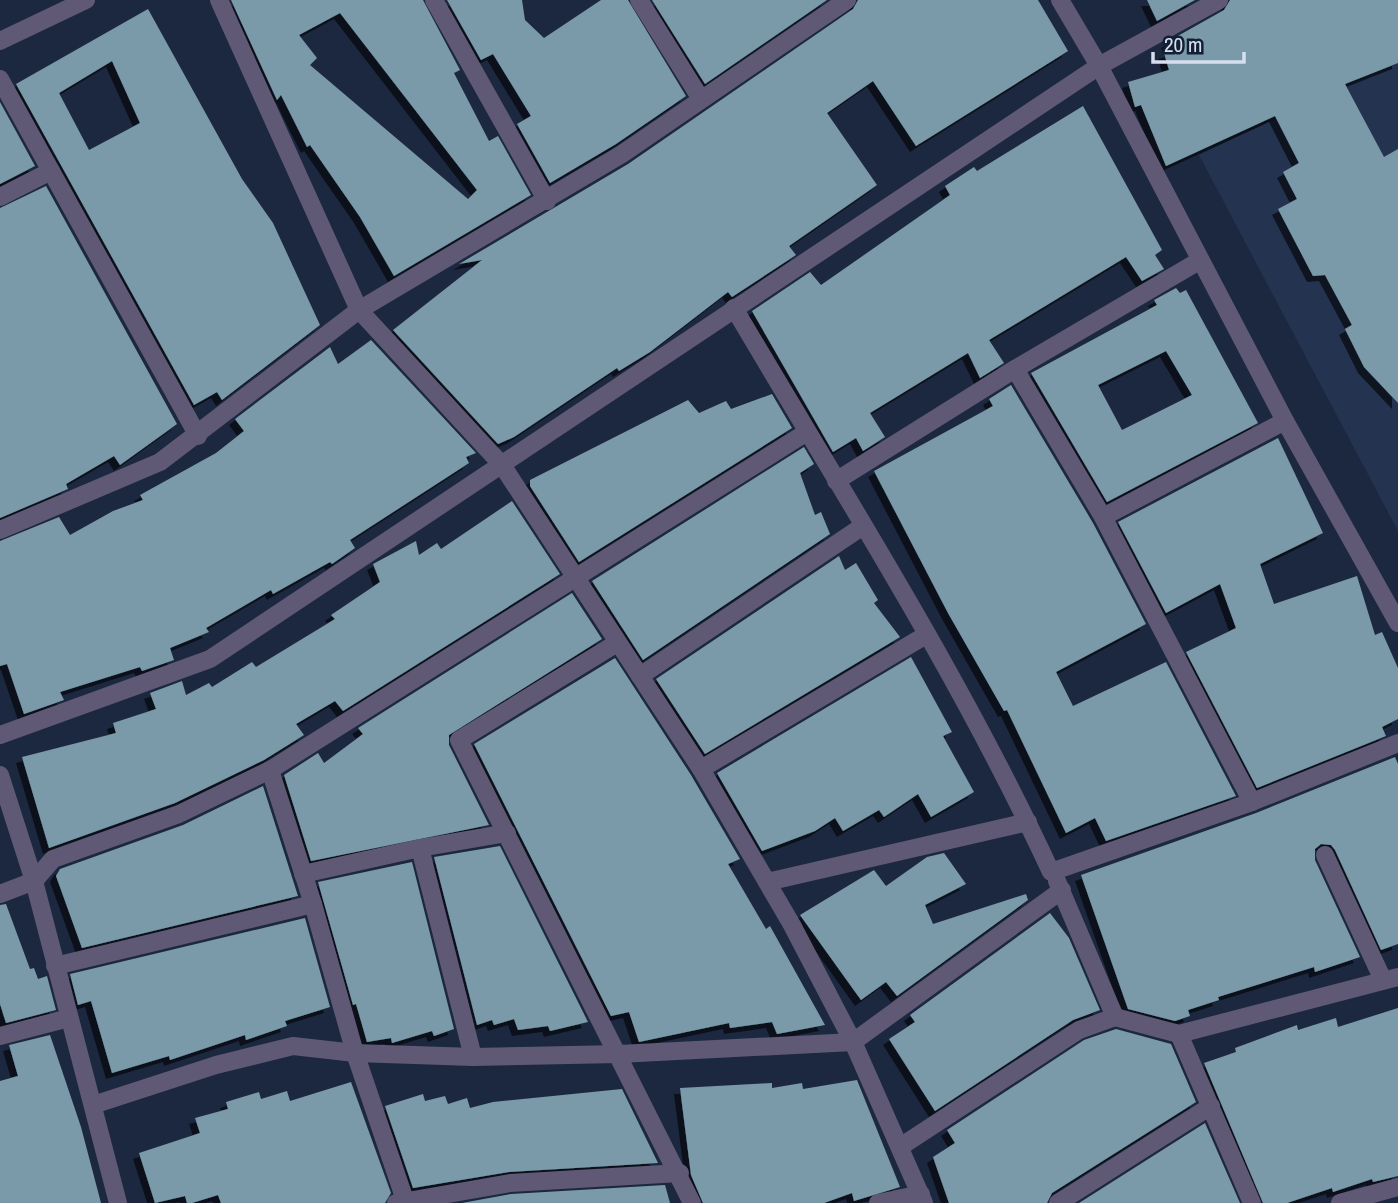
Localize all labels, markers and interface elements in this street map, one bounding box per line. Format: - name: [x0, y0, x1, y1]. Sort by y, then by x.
- scale bar: [1153, 21, 1244, 65]
- text: 20 m: [1164, 30, 1202, 59]

